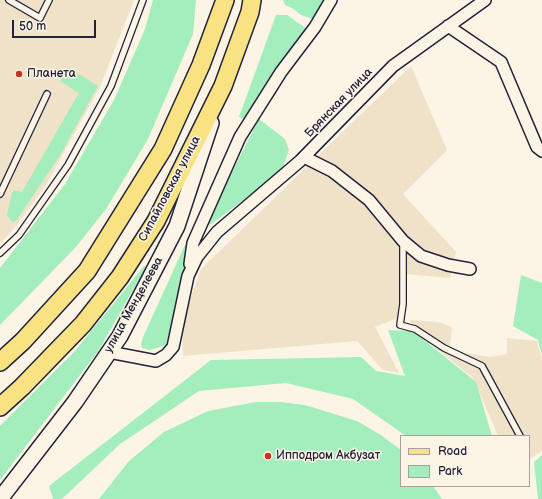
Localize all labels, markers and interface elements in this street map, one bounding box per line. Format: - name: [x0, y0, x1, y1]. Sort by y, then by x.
- scale bar: [14, 12, 98, 38]
- text: 50 m: [19, 19, 46, 34]
- street label: Брянская улица: [302, 65, 376, 141]
- place label: Планета: [27, 67, 76, 81]
- marker: Планета: [14, 69, 24, 79]
- street label: Сипайловская улица: [136, 134, 204, 244]
- street label: улица Менделеева: [102, 255, 166, 355]
- legend: [400, 435, 530, 487]
- text: Road: [438, 444, 467, 459]
- place label: Ипподром Акбузат: [276, 449, 380, 463]
- marker: Ипподром Акбузат: [263, 451, 273, 461]
- text: Park: [438, 464, 462, 479]

